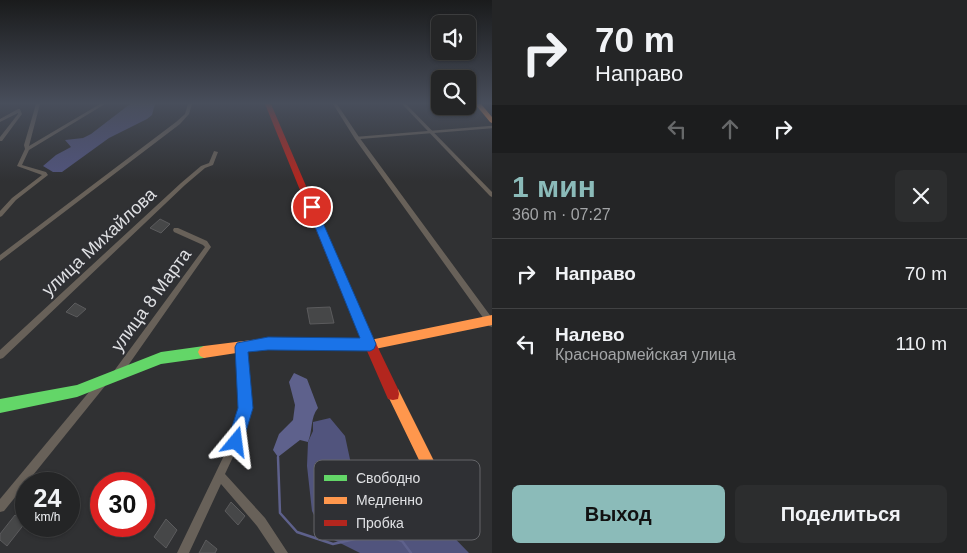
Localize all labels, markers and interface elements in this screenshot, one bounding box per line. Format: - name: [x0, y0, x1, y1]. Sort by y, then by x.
- map controls: [431, 15, 476, 115]
- button: sound: [431, 15, 476, 60]
- icon: right: [512, 20, 577, 85]
- text: 70 m: [595, 20, 675, 59]
- text: Направо: [595, 61, 683, 86]
- button: search: [431, 70, 476, 115]
- icon: left: [663, 115, 691, 143]
- icon: ahead: [716, 115, 744, 143]
- icon: right: [769, 115, 797, 143]
- text: 1 мин: [512, 170, 596, 203]
- button: close: [895, 170, 947, 222]
- street label: улица Михайлова: [38, 183, 161, 300]
- pin: [291, 186, 333, 228]
- icon: arrive: [298, 193, 326, 221]
- text: 360 m · 07:27: [512, 206, 611, 223]
- street label: улица 8 Марта: [107, 244, 196, 355]
- icon: right: [512, 260, 540, 288]
- text: Направо: [555, 263, 636, 284]
- text: 70 m: [905, 263, 947, 284]
- text: Налево: [555, 324, 625, 345]
- icon: left: [512, 330, 540, 358]
- text: 110 m: [896, 333, 947, 354]
- text: Красноармейская улица: [555, 346, 736, 363]
- position arrow: [209, 415, 261, 467]
- legend: [314, 460, 480, 540]
- text: Свободно: [356, 470, 421, 486]
- speed limit sign: 30: [90, 472, 155, 537]
- text: 24: [34, 484, 61, 512]
- button: Выход: [512, 485, 725, 543]
- button: Поделиться: [735, 485, 947, 543]
- text: Медленно: [356, 492, 423, 508]
- text: km/h: [34, 510, 61, 524]
- text: Пробка: [356, 515, 404, 531]

